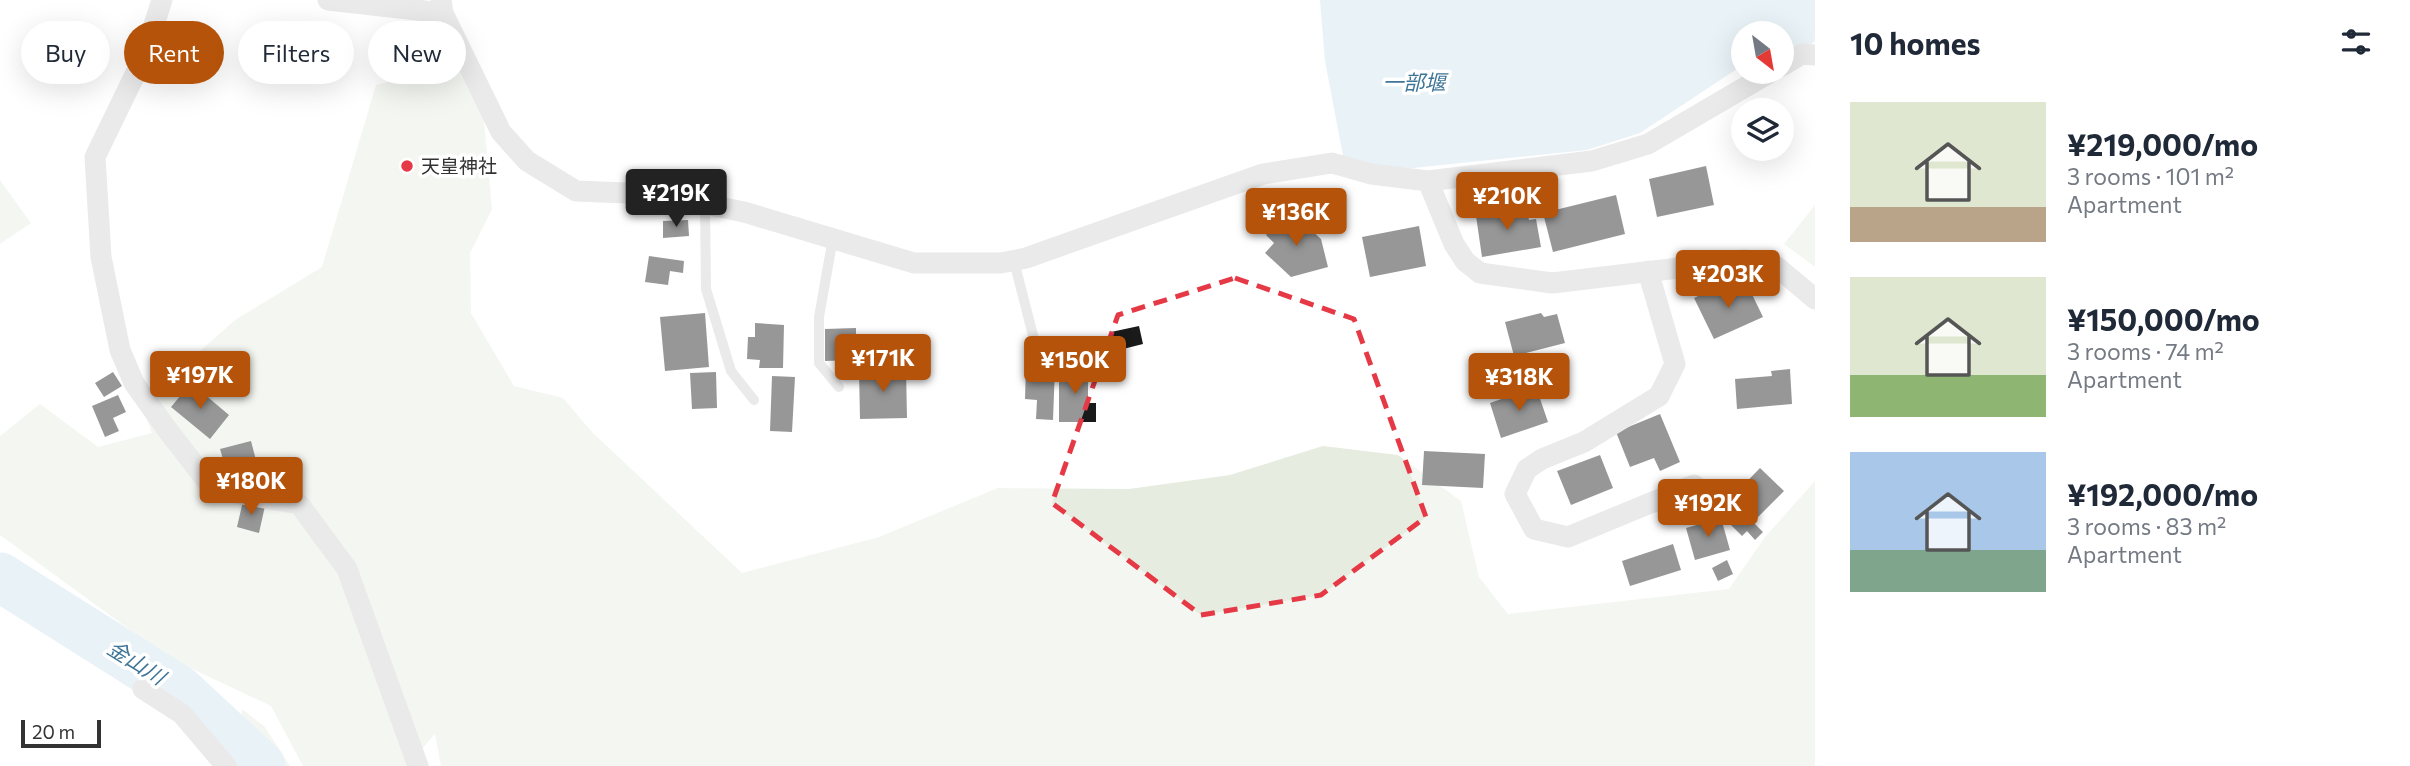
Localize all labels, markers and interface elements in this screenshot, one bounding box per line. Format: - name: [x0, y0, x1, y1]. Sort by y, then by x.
- chip: Buy: [21, 21, 110, 84]
- chip: Rent: [124, 21, 224, 84]
- chip: Filters: [238, 21, 354, 84]
- chip: New: [368, 21, 466, 84]
- north arrow: [1731, 21, 1794, 84]
- map controls: [1731, 21, 1794, 161]
- icon: filters: [2337, 23, 2375, 61]
- text: 10 homes: [1850, 24, 1980, 61]
- water label: 一部堰: [1383, 69, 1449, 94]
- button: layers: [1731, 98, 1794, 161]
- text: ¥219,000/mo: [2067, 125, 2258, 162]
- icon: home: [1906, 130, 1990, 214]
- place label: 天皇神社: [421, 154, 497, 177]
- marker: 天皇神社: [399, 158, 415, 174]
- text: 3 rooms · 101 m²: [2067, 162, 2234, 190]
- pin: ¥219K: [627, 170, 725, 229]
- pin: ¥210K: [1458, 173, 1556, 232]
- text: ¥219K: [642, 178, 710, 206]
- text: ¥210K: [1472, 181, 1542, 209]
- pin: ¥136K: [1247, 188, 1345, 248]
- text: Apartment: [2067, 190, 2182, 218]
- text: ¥136K: [1262, 197, 1330, 225]
- pin: ¥203K: [1679, 250, 1777, 310]
- text: ¥203K: [1692, 259, 1764, 287]
- text: ¥150,000/mo: [2067, 300, 2260, 337]
- icon: home: [1906, 305, 1990, 389]
- pin: ¥171K: [834, 334, 932, 394]
- pin: ¥150K: [1026, 336, 1124, 396]
- text: 3 rooms · 74 m²: [2067, 337, 2224, 365]
- text: ¥171K: [851, 343, 915, 371]
- text: ¥150K: [1040, 345, 1110, 373]
- pin: ¥197K: [151, 352, 249, 411]
- pin: ¥318K: [1470, 354, 1568, 413]
- text: ¥197K: [166, 360, 234, 388]
- text: ¥318K: [1485, 362, 1553, 390]
- text: Apartment: [2067, 365, 2182, 393]
- pin: ¥180K: [202, 458, 300, 517]
- text: ¥180K: [216, 466, 286, 494]
- text: ¥192,000/mo: [2067, 475, 2258, 512]
- pin: ¥192K: [1659, 480, 1757, 539]
- icon: home: [1906, 480, 1990, 564]
- text: ¥192K: [1674, 488, 1742, 516]
- text: 3 rooms · 83 m²: [2067, 512, 2226, 540]
- text: Apartment: [2067, 540, 2182, 568]
- water label: 金山川: [103, 634, 172, 690]
- scale bar: [21, 717, 102, 749]
- text: 20 m: [32, 720, 75, 743]

